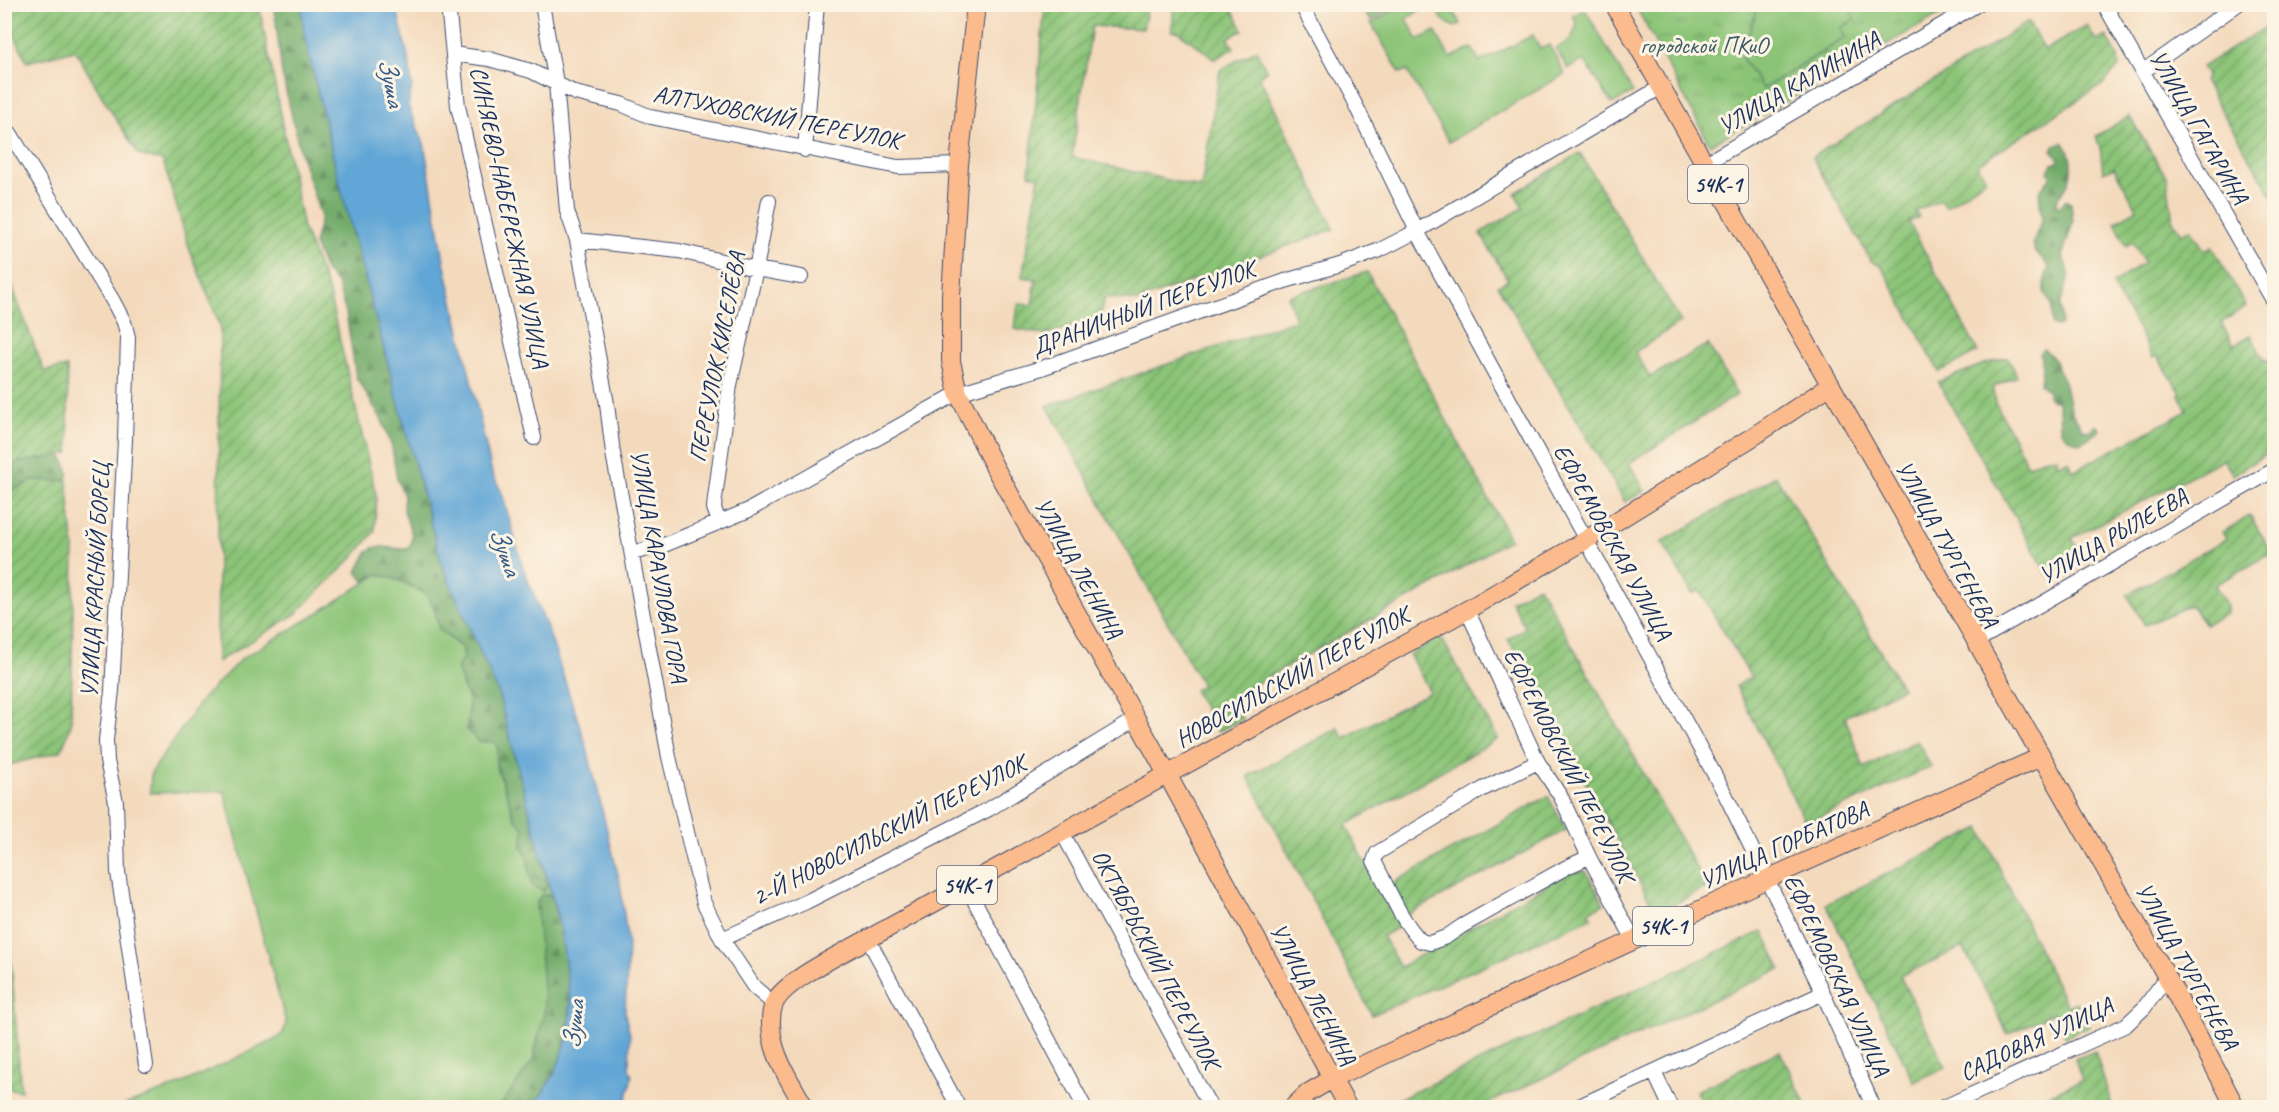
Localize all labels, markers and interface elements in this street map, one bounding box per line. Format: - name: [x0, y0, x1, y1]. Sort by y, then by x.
- street label: УЛИЦА КАЛИНИНА: [1713, 24, 1886, 141]
- park label: городской ПКиО: [1640, 30, 1771, 60]
- street label: УЛИЦА ГАГАРИНА: [2143, 45, 2256, 210]
- water label: Зуша: [370, 55, 413, 112]
- street label: СИНЯЕВО-НАБЕРЕЖНАЯ УЛИЦА: [463, 64, 557, 371]
- street label: АЛТУХОВСКИЙ ПЕРЕУЛОК: [651, 78, 908, 157]
- road number: 54К-1: [1688, 165, 1748, 203]
- street label: ПЕРЕУЛОК КИСЕЛЁВА: [682, 249, 752, 464]
- street label: ДРАНИЧНЫЙ ПЕРЕУЛОК: [1027, 252, 1264, 362]
- street label: ЕФРЕМОВСКАЯ УЛИЦА: [1547, 439, 1680, 646]
- street label: УЛИЦА КАРАУЛОВА ГОРА: [624, 447, 694, 686]
- street label: УЛИЦА ТУРГЕНЕВА: [1889, 455, 2006, 633]
- street label: УЛИЦА КРАСНЫЙ БОРЕЦ: [74, 459, 116, 698]
- street label: УЛИЦА РЫЛЕЕВА: [2033, 481, 2193, 591]
- street label: УЛИЦА ЛЕНИНА: [1028, 492, 1131, 645]
- water label: Зуша: [482, 523, 530, 582]
- street label: НОВОСИЛЬСКИЙ ПЕРЕУЛОК: [1170, 598, 1419, 754]
- street label: ЕФРЕМОВСКИЙ ПЕРЕУЛОК: [1497, 643, 1643, 891]
- street label: 2-Й НОВОСИЛЬСКИЙ ПЕРЕУЛОК: [747, 746, 1035, 912]
- street label: УЛИЦА ГОРБАТОВА: [1695, 794, 1874, 896]
- street label: ОКТЯБРЬСКИЙ ПЕРЕУЛОК: [1085, 844, 1229, 1078]
- road number: 54К-1: [937, 866, 997, 904]
- street label: ЕФРЕМОВСКАЯ УЛИЦА: [1777, 869, 1897, 1081]
- street label: УЛИЦА ТУРГЕНЕВА: [2129, 877, 2246, 1055]
- road number: 54К-1: [1633, 907, 1693, 945]
- street label: УЛИЦА ЛЕНИНА: [1263, 918, 1363, 1071]
- street label: САДОВАЯ УЛИЦА: [1955, 990, 2118, 1088]
- water label: Зуша: [555, 997, 592, 1051]

